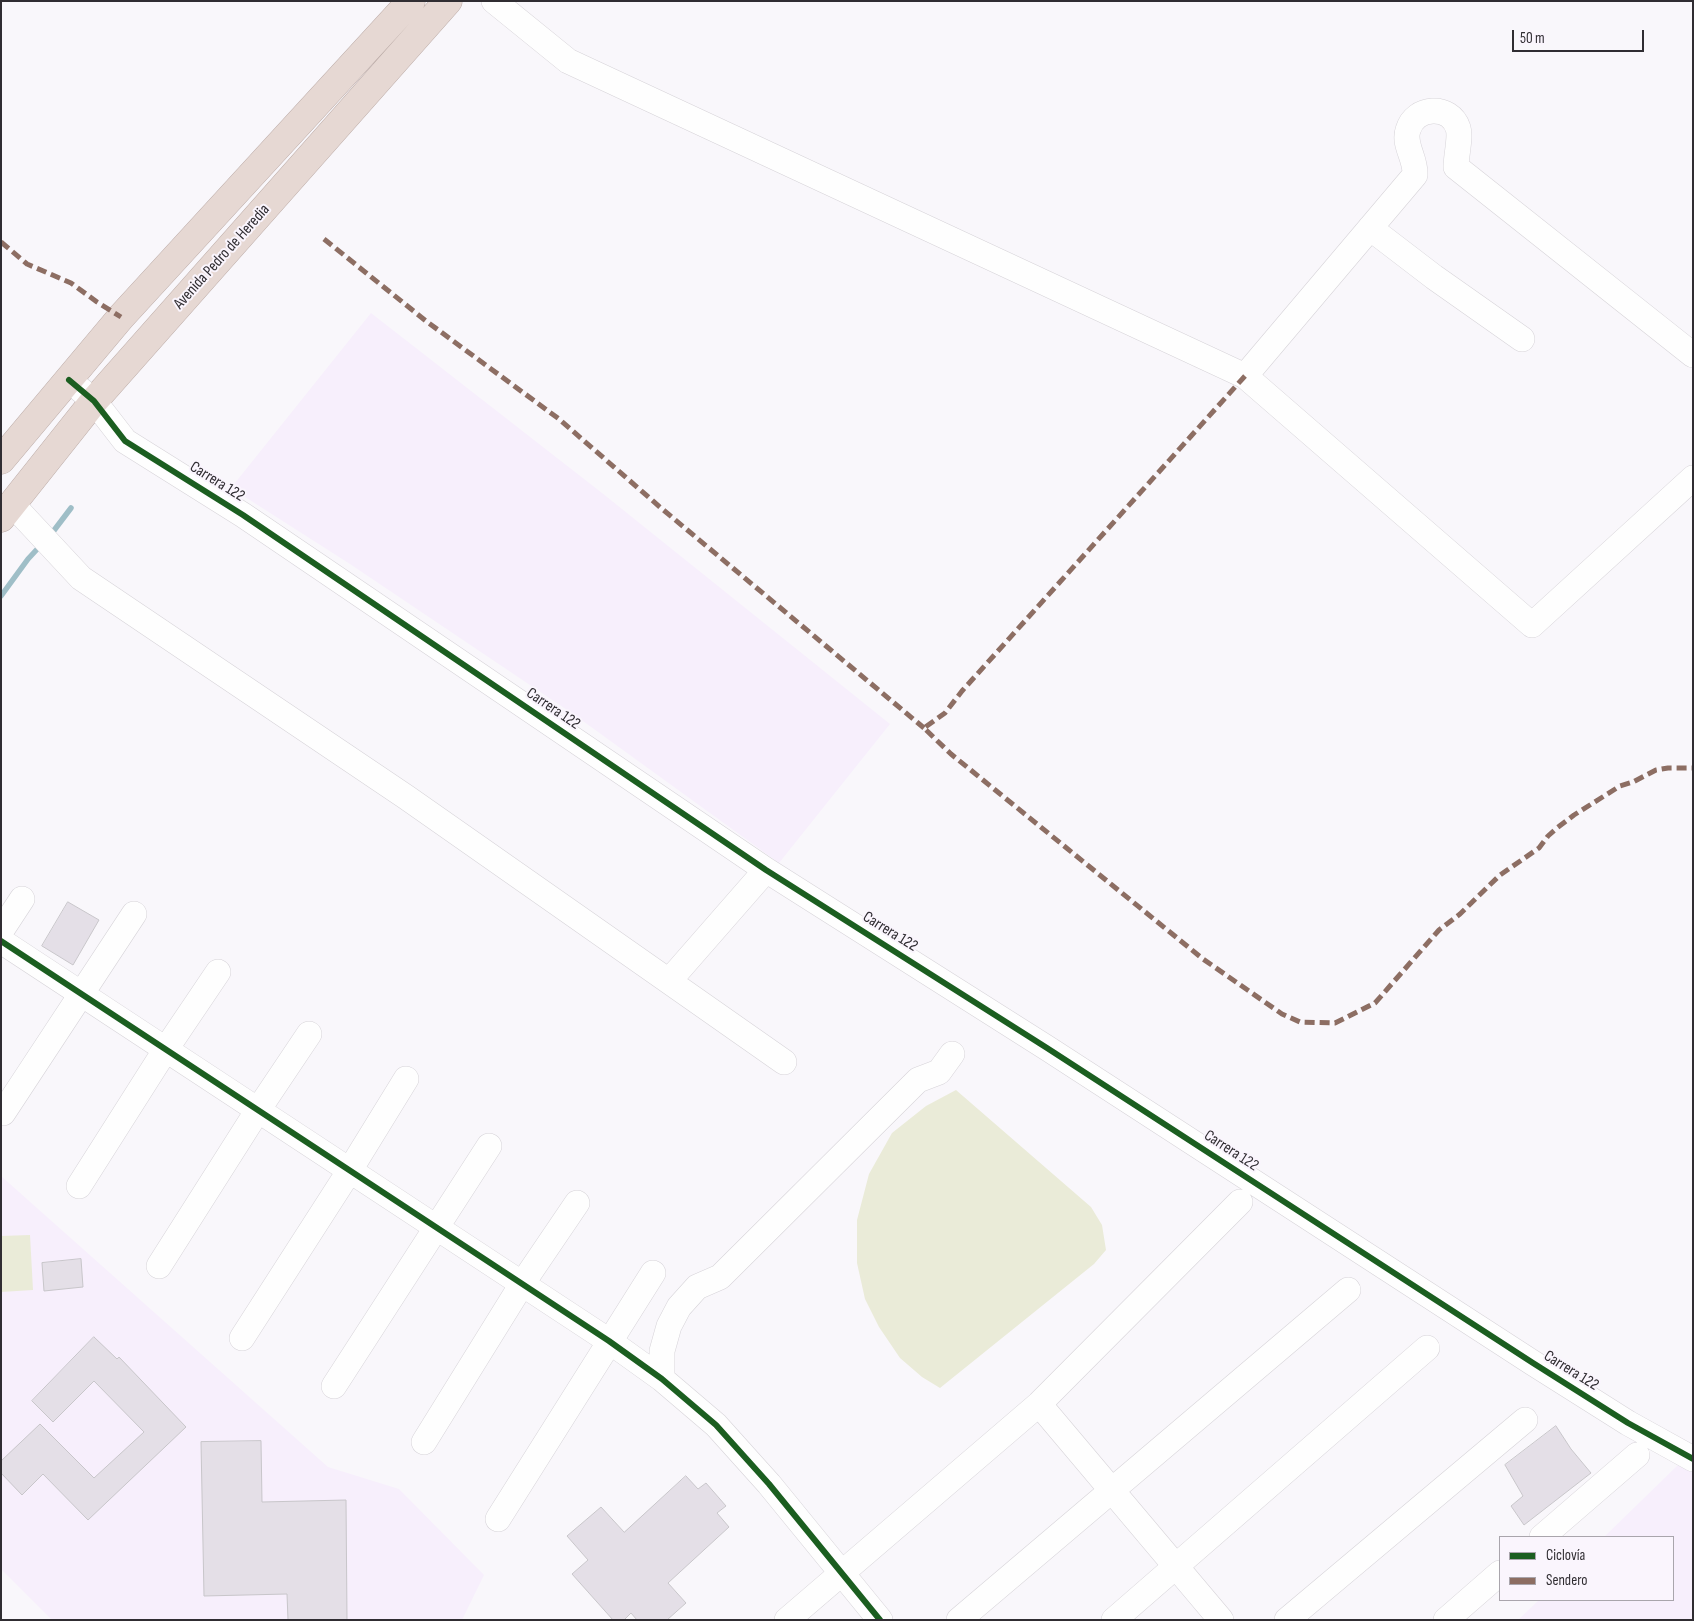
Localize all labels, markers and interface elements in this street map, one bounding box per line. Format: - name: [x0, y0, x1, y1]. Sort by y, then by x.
- scale bar: [1514, 20, 1646, 52]
- text: 50 m: [1520, 29, 1545, 48]
- street label: Avenida Pedro de Heredia: [170, 201, 274, 313]
- street label: Carrera 122: [186, 458, 248, 506]
- street label: Carrera 122: [522, 684, 584, 734]
- street label: Carrera 122: [859, 908, 921, 956]
- street label: Carrera 122: [1200, 1126, 1262, 1176]
- street label: Carrera 122: [1540, 1347, 1602, 1395]
- legend: [1499, 1536, 1674, 1601]
- text: Ciclovía: [1546, 1546, 1585, 1565]
- text: Sendero: [1546, 1571, 1587, 1590]

